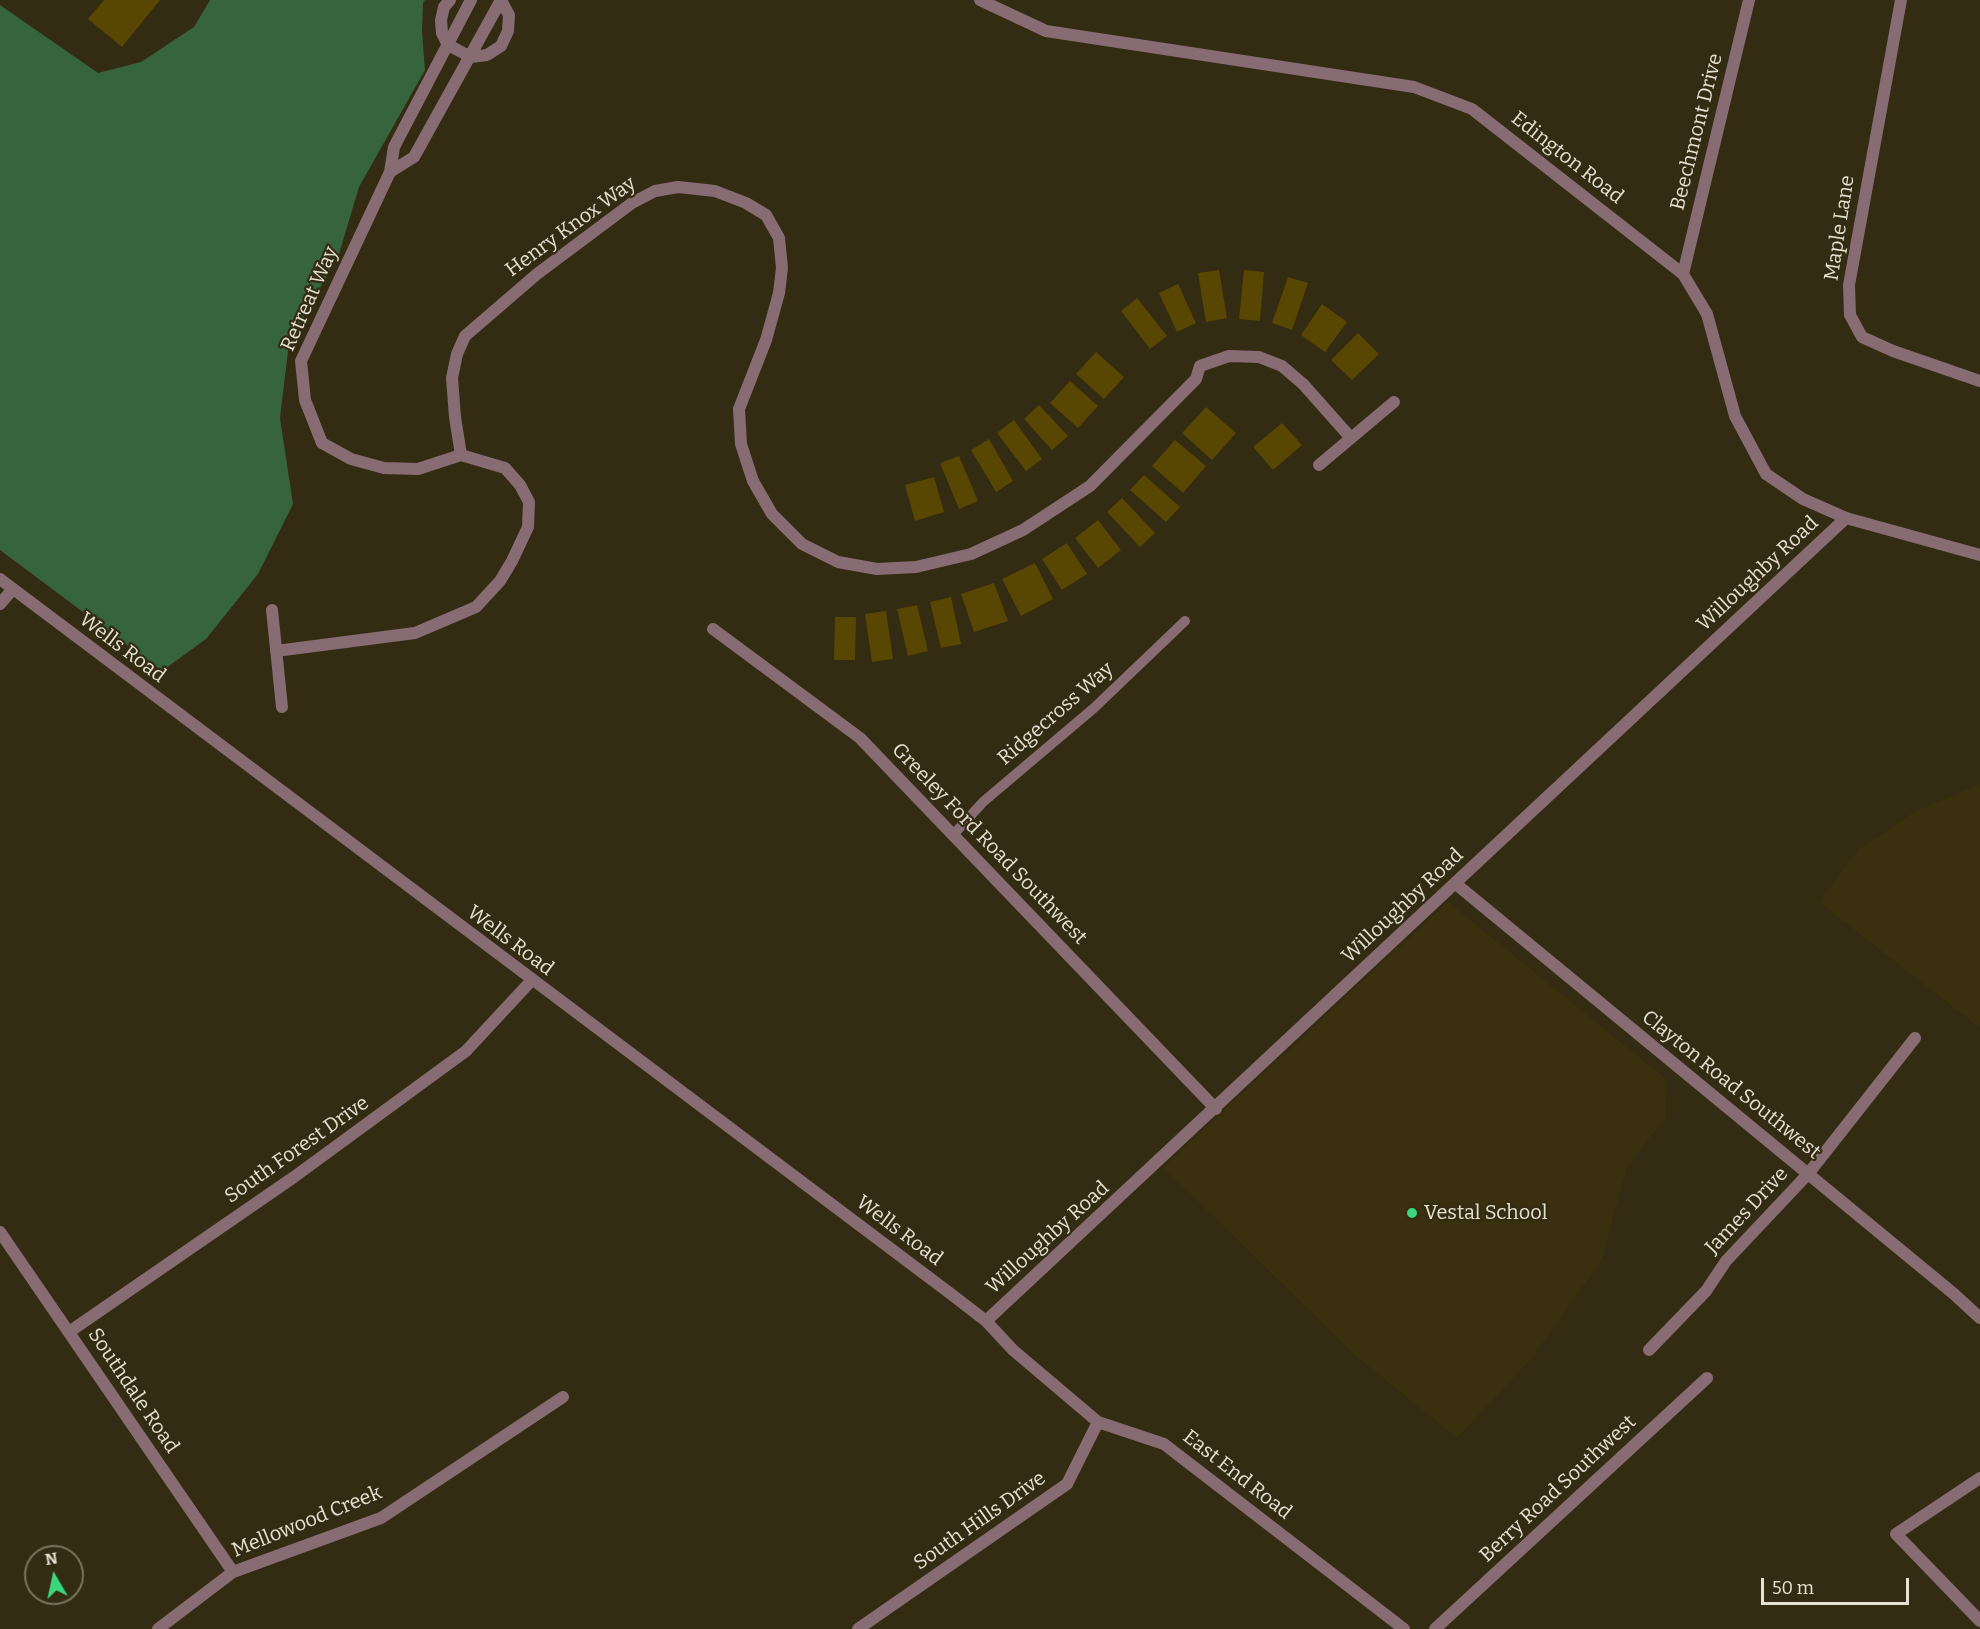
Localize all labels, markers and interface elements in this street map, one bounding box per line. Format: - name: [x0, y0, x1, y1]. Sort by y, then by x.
- street label: Beechmont Drive: [1666, 51, 1728, 213]
- street label: Edington Road: [1506, 107, 1628, 209]
- street label: Henry Knox Way: [501, 172, 641, 282]
- street label: Maple Lane: [1820, 174, 1860, 282]
- street label: Retreat Way: [276, 243, 344, 355]
- street label: Willoughby Road: [1692, 512, 1824, 636]
- street label: Wells Road: [74, 608, 170, 688]
- street label: Ridgecross Way: [993, 657, 1119, 771]
- street label: Greeley Ford Road Southwest: [886, 738, 1092, 950]
- street label: Willoughby Road: [1337, 844, 1469, 968]
- street label: Wells Road: [462, 901, 558, 981]
- street label: Clayton Road Southwest: [1637, 1005, 1825, 1165]
- street label: South Forest Drive: [220, 1091, 374, 1209]
- street label: James Drive: [1701, 1163, 1793, 1259]
- street label: Willoughby Road: [982, 1177, 1114, 1299]
- street label: Wells Road: [851, 1191, 947, 1271]
- place label: Vestal School: [1424, 1201, 1547, 1225]
- marker: Vestal School: [1405, 1206, 1419, 1220]
- street label: Southdale Road: [82, 1324, 184, 1458]
- street label: Berry Road Southwest: [1475, 1410, 1641, 1568]
- street label: East End Road: [1178, 1425, 1296, 1525]
- street label: South Hills Drive: [909, 1467, 1051, 1575]
- street label: Mellowood Creek: [229, 1481, 385, 1563]
- north arrow: [24, 1545, 84, 1605]
- text: N: [44, 1548, 59, 1569]
- scale bar: [1764, 1566, 1912, 1604]
- text: 50 m: [1772, 1577, 1814, 1599]

